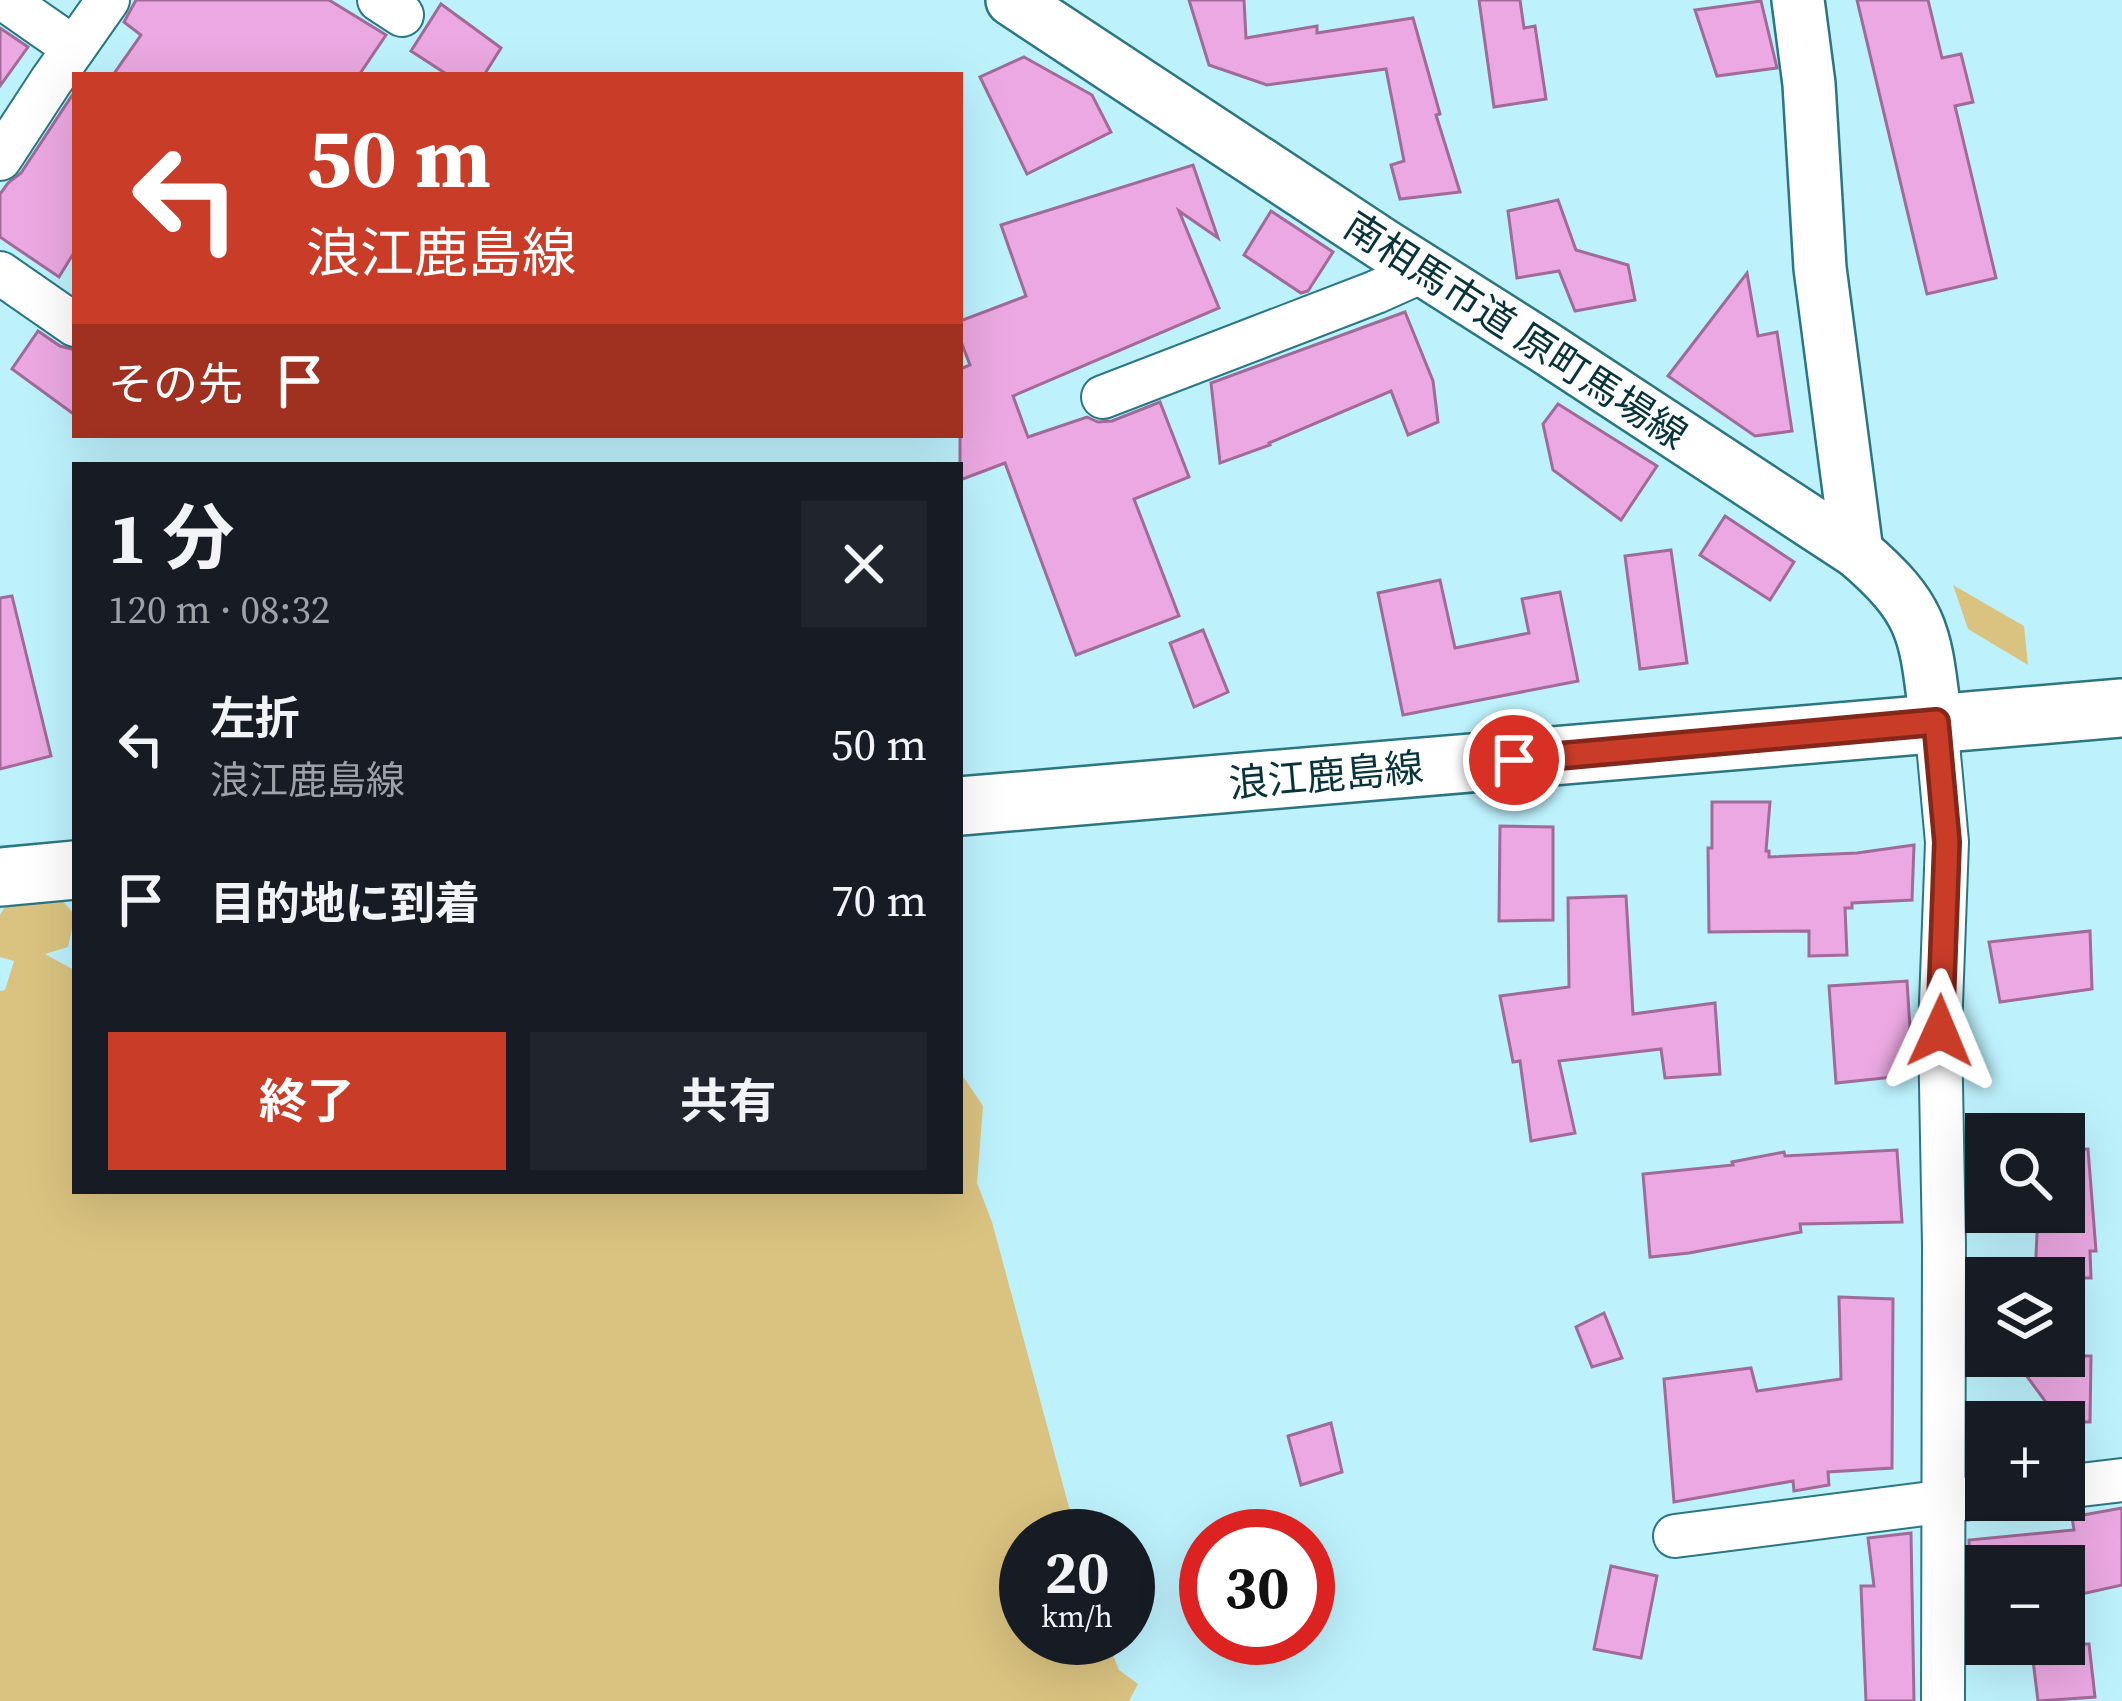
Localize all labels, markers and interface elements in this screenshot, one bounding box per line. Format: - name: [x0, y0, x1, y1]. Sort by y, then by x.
- text: 50 m: [306, 100, 491, 215]
- icon: left: [108, 120, 264, 276]
- street label: 南相馬市道 原町馬場線: [1334, 200, 1698, 461]
- text: 浪江鹿島線: [306, 216, 576, 290]
- icon: arrive: [267, 348, 333, 414]
- text: その先: [108, 353, 243, 415]
- text: 1 分: [108, 488, 234, 587]
- button: close: [801, 501, 927, 627]
- text: 120 m · 08:32: [108, 583, 330, 636]
- text: 左折: [210, 687, 300, 749]
- pin: [1463, 709, 1565, 811]
- icon: left: [108, 711, 174, 777]
- text: 50 m: [831, 713, 927, 775]
- icon: arrive: [1481, 727, 1547, 793]
- street label: 浪江鹿島線: [1227, 741, 1425, 810]
- text: 浪江鹿島線: [210, 754, 405, 807]
- icon: arrive: [108, 867, 174, 933]
- text: 70 m: [831, 869, 927, 931]
- text: 目的地に到着: [210, 872, 480, 934]
- position arrow: [1877, 968, 2003, 1094]
- button: 終了: [108, 1032, 506, 1170]
- button: 共有: [530, 1032, 927, 1170]
- map controls: [1965, 1113, 2085, 1665]
- button: search: [1965, 1113, 2085, 1233]
- button: layers: [1965, 1257, 2085, 1377]
- button: +: [1965, 1401, 2085, 1521]
- speed limit sign: 30: [1179, 1509, 1335, 1665]
- text: 20: [1044, 1531, 1110, 1613]
- button: −: [1965, 1545, 2085, 1665]
- text: km/h: [1041, 1596, 1113, 1637]

